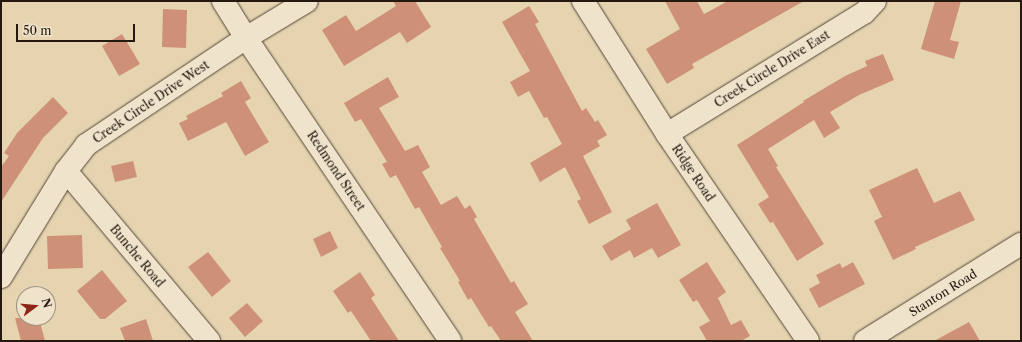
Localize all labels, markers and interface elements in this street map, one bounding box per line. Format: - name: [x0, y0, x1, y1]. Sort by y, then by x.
- scale bar: [18, 16, 137, 42]
- text: 50 m: [23, 23, 52, 38]
- street label: Creek Circle Drive East: [711, 27, 833, 111]
- street label: Creek Circle Drive West: [90, 57, 212, 147]
- street label: Redmond Street: [304, 128, 368, 214]
- street label: Ridge Road: [669, 142, 717, 204]
- street label: Bunche Road: [107, 222, 167, 290]
- street label: Stanton Road: [906, 266, 980, 320]
- north arrow: [16, 286, 56, 326]
- text: N: [39, 296, 55, 309]

